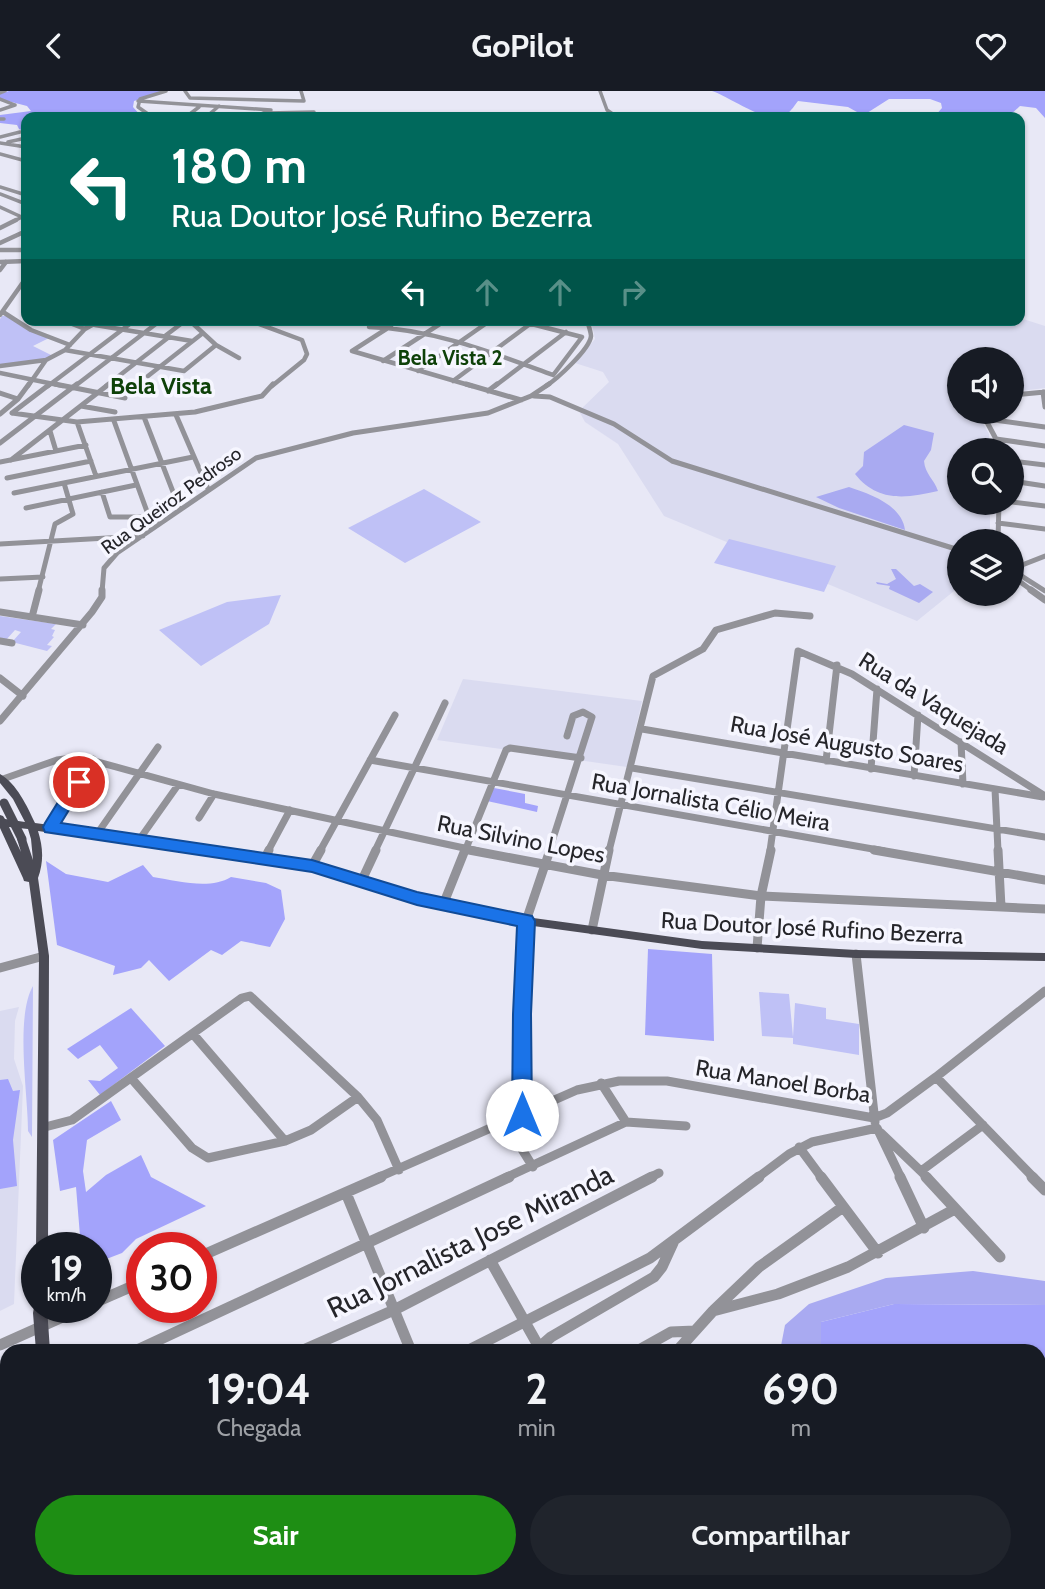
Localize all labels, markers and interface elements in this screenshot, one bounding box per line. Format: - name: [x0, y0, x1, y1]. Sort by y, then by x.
- text: GoPilot: [471, 26, 574, 65]
- icon: back: [35, 27, 73, 65]
- icon: heart: [972, 27, 1010, 65]
- text: 180 m: [171, 136, 307, 195]
- icon: left: [56, 140, 147, 231]
- text: Rua Doutor José Rufino Bezerra: [171, 196, 592, 235]
- icon: left: [395, 273, 433, 311]
- icon: ahead: [468, 273, 506, 311]
- icon: ahead: [541, 273, 579, 311]
- icon: right: [614, 273, 652, 311]
- district label: Bela Vista 2: [398, 345, 503, 370]
- map controls: [947, 347, 1024, 606]
- button: sound: [947, 347, 1024, 424]
- district label: Bela Vista: [110, 371, 212, 400]
- button: search: [947, 438, 1024, 515]
- street label: Rua Queiroz Pedroso: [97, 442, 246, 559]
- button: layers: [947, 529, 1024, 606]
- street label: Rua da Vaquejada: [854, 646, 1014, 760]
- street label: Rua José Augusto Soares: [728, 710, 966, 778]
- pin: [49, 752, 109, 812]
- icon: arrive: [60, 763, 98, 801]
- street label: Rua Jornalista Célio Meira: [589, 767, 833, 837]
- street label: Rua Silvino Lopes: [435, 809, 607, 869]
- street label: Rua Doutor José Rufino Bezerra: [660, 906, 964, 950]
- street label: Rua Manoel Borba: [694, 1053, 872, 1109]
- position arrow: [485, 1078, 559, 1152]
- street label: Rua Jornalista Jose Miranda: [322, 1157, 619, 1325]
- speed limit sign: 30: [126, 1232, 217, 1323]
- text: 19: [50, 1247, 83, 1290]
- text: km/h: [47, 1284, 86, 1306]
- text: 19:04: [207, 1363, 311, 1415]
- text: 2: [526, 1363, 548, 1415]
- text: 690: [762, 1363, 839, 1415]
- text: Chegada: [216, 1414, 301, 1442]
- text: min: [518, 1414, 556, 1442]
- text: m: [791, 1414, 811, 1442]
- button: Sair: [35, 1495, 516, 1575]
- button: Compartilhar: [530, 1495, 1011, 1575]

